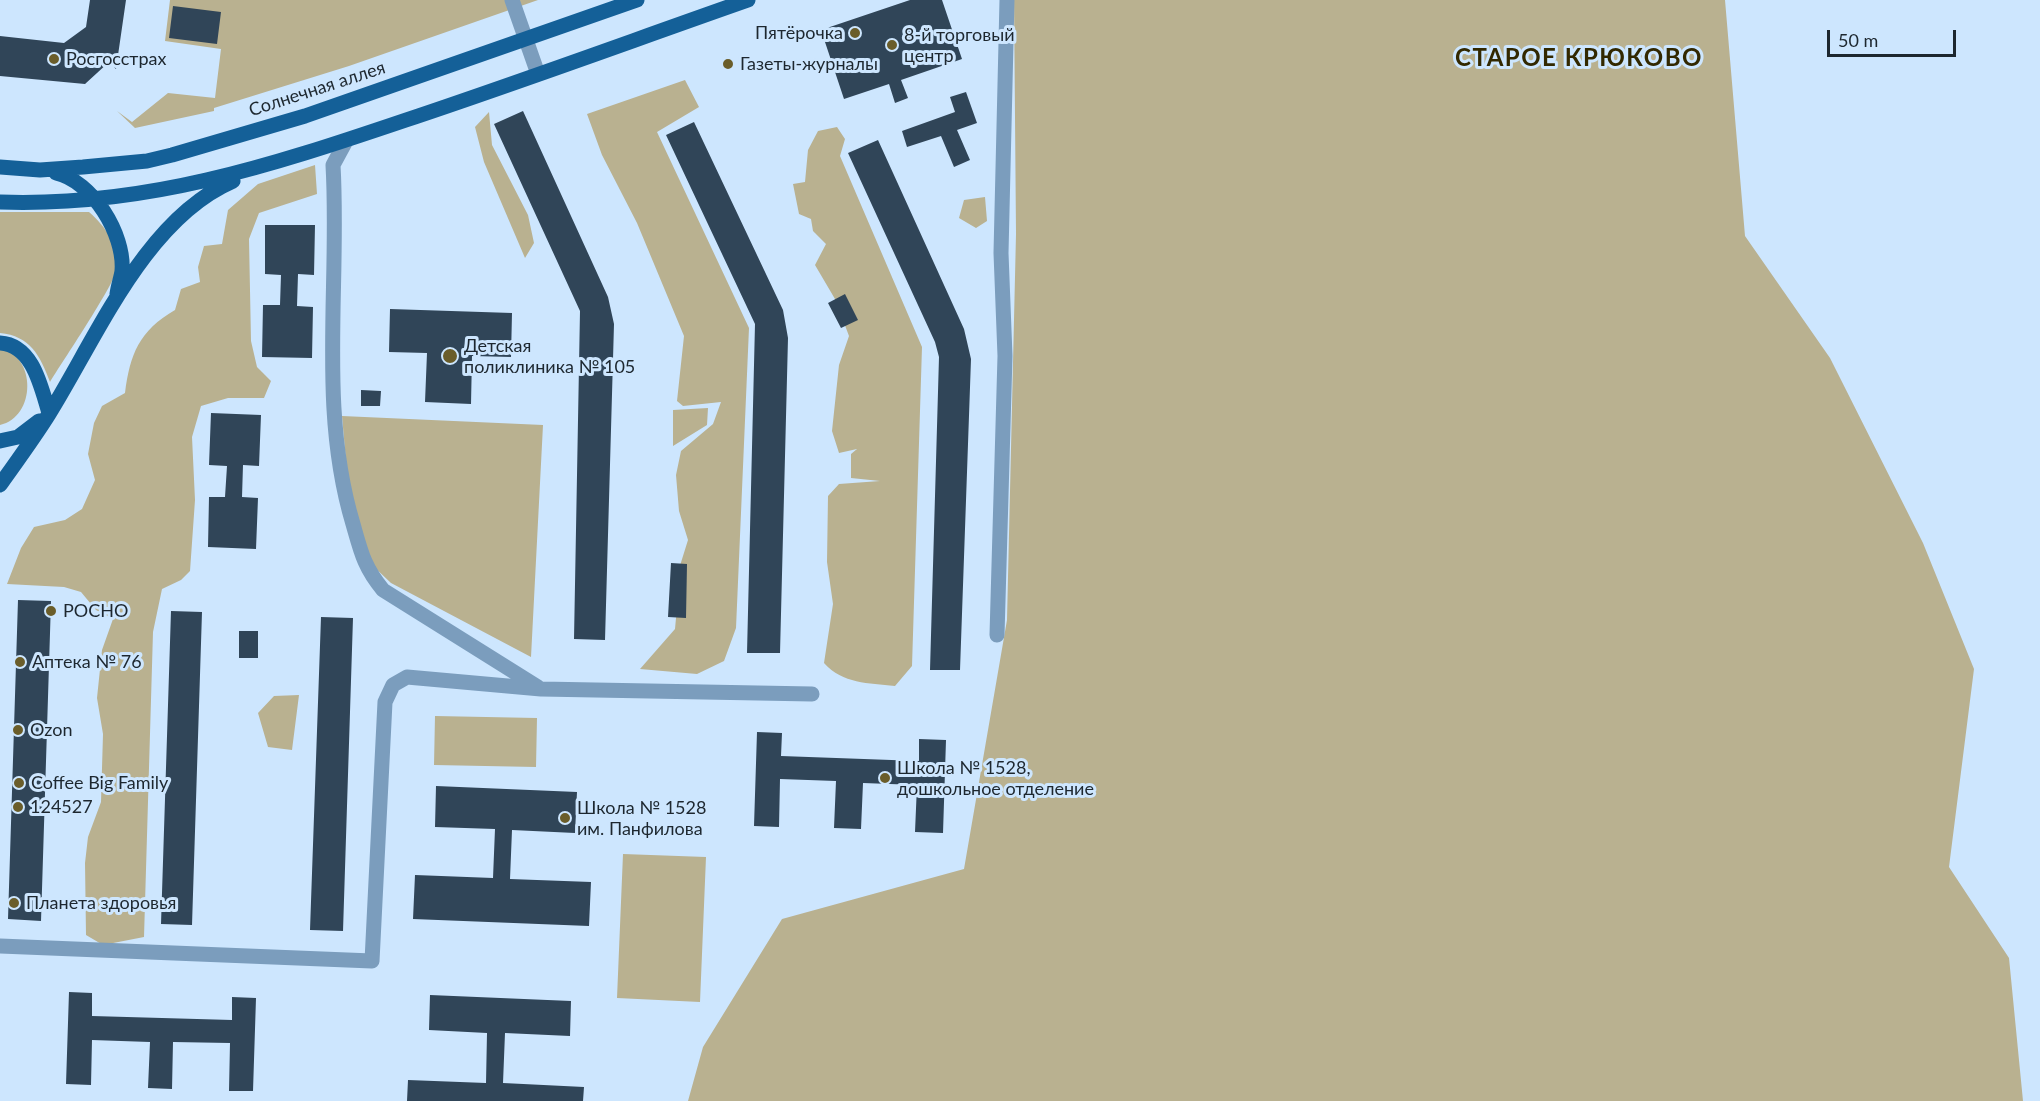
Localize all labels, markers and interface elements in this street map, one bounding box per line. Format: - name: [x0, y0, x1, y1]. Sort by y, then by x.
- scale bar: [1830, 18, 1959, 56]
- place label: Пятёрочка: [755, 22, 843, 44]
- place label: 8-й торговый центр: [904, 24, 1015, 66]
- marker: Пятёрочка: [848, 26, 862, 40]
- text: 50 m: [1838, 29, 1878, 51]
- marker: 8-й торговый центр: [885, 38, 899, 52]
- district label: СТАРОЕ КРЮКОВО: [1455, 44, 1703, 72]
- place label: Росгосстрах: [66, 48, 166, 70]
- marker: Росгосстрах: [47, 52, 61, 66]
- place label: Газеты-журналы: [740, 53, 878, 75]
- street label: Солнечная аллея: [246, 57, 388, 121]
- marker: Газеты-журналы: [721, 57, 735, 71]
- place label: Детская поликлиника № 105: [464, 335, 635, 378]
- marker: Детская поликлиника № 105: [441, 347, 459, 365]
- place label: РОСНО: [63, 600, 128, 622]
- marker: РОСНО: [44, 604, 58, 618]
- place label: Аптека № 76: [32, 651, 142, 673]
- marker: Аптека № 76: [13, 655, 27, 669]
- place label: Ozon: [30, 719, 72, 741]
- marker: Ozon: [11, 723, 25, 737]
- place label: Школа № 1528, дошкольное отделение: [897, 757, 1094, 800]
- marker: Школа № 1528, дошкольное отделение: [878, 771, 892, 785]
- place label: Coffee Big Family: [31, 772, 168, 794]
- marker: Coffee Big Family: [12, 776, 26, 790]
- place label: 124527: [30, 796, 93, 818]
- place label: Школа № 1528 им. Панфилова: [577, 797, 706, 840]
- marker: 124527: [11, 800, 25, 814]
- marker: Школа № 1528 им. Панфилова: [558, 811, 572, 825]
- place label: Планета здоровья: [26, 892, 176, 914]
- marker: Планета здоровья: [7, 896, 21, 910]

